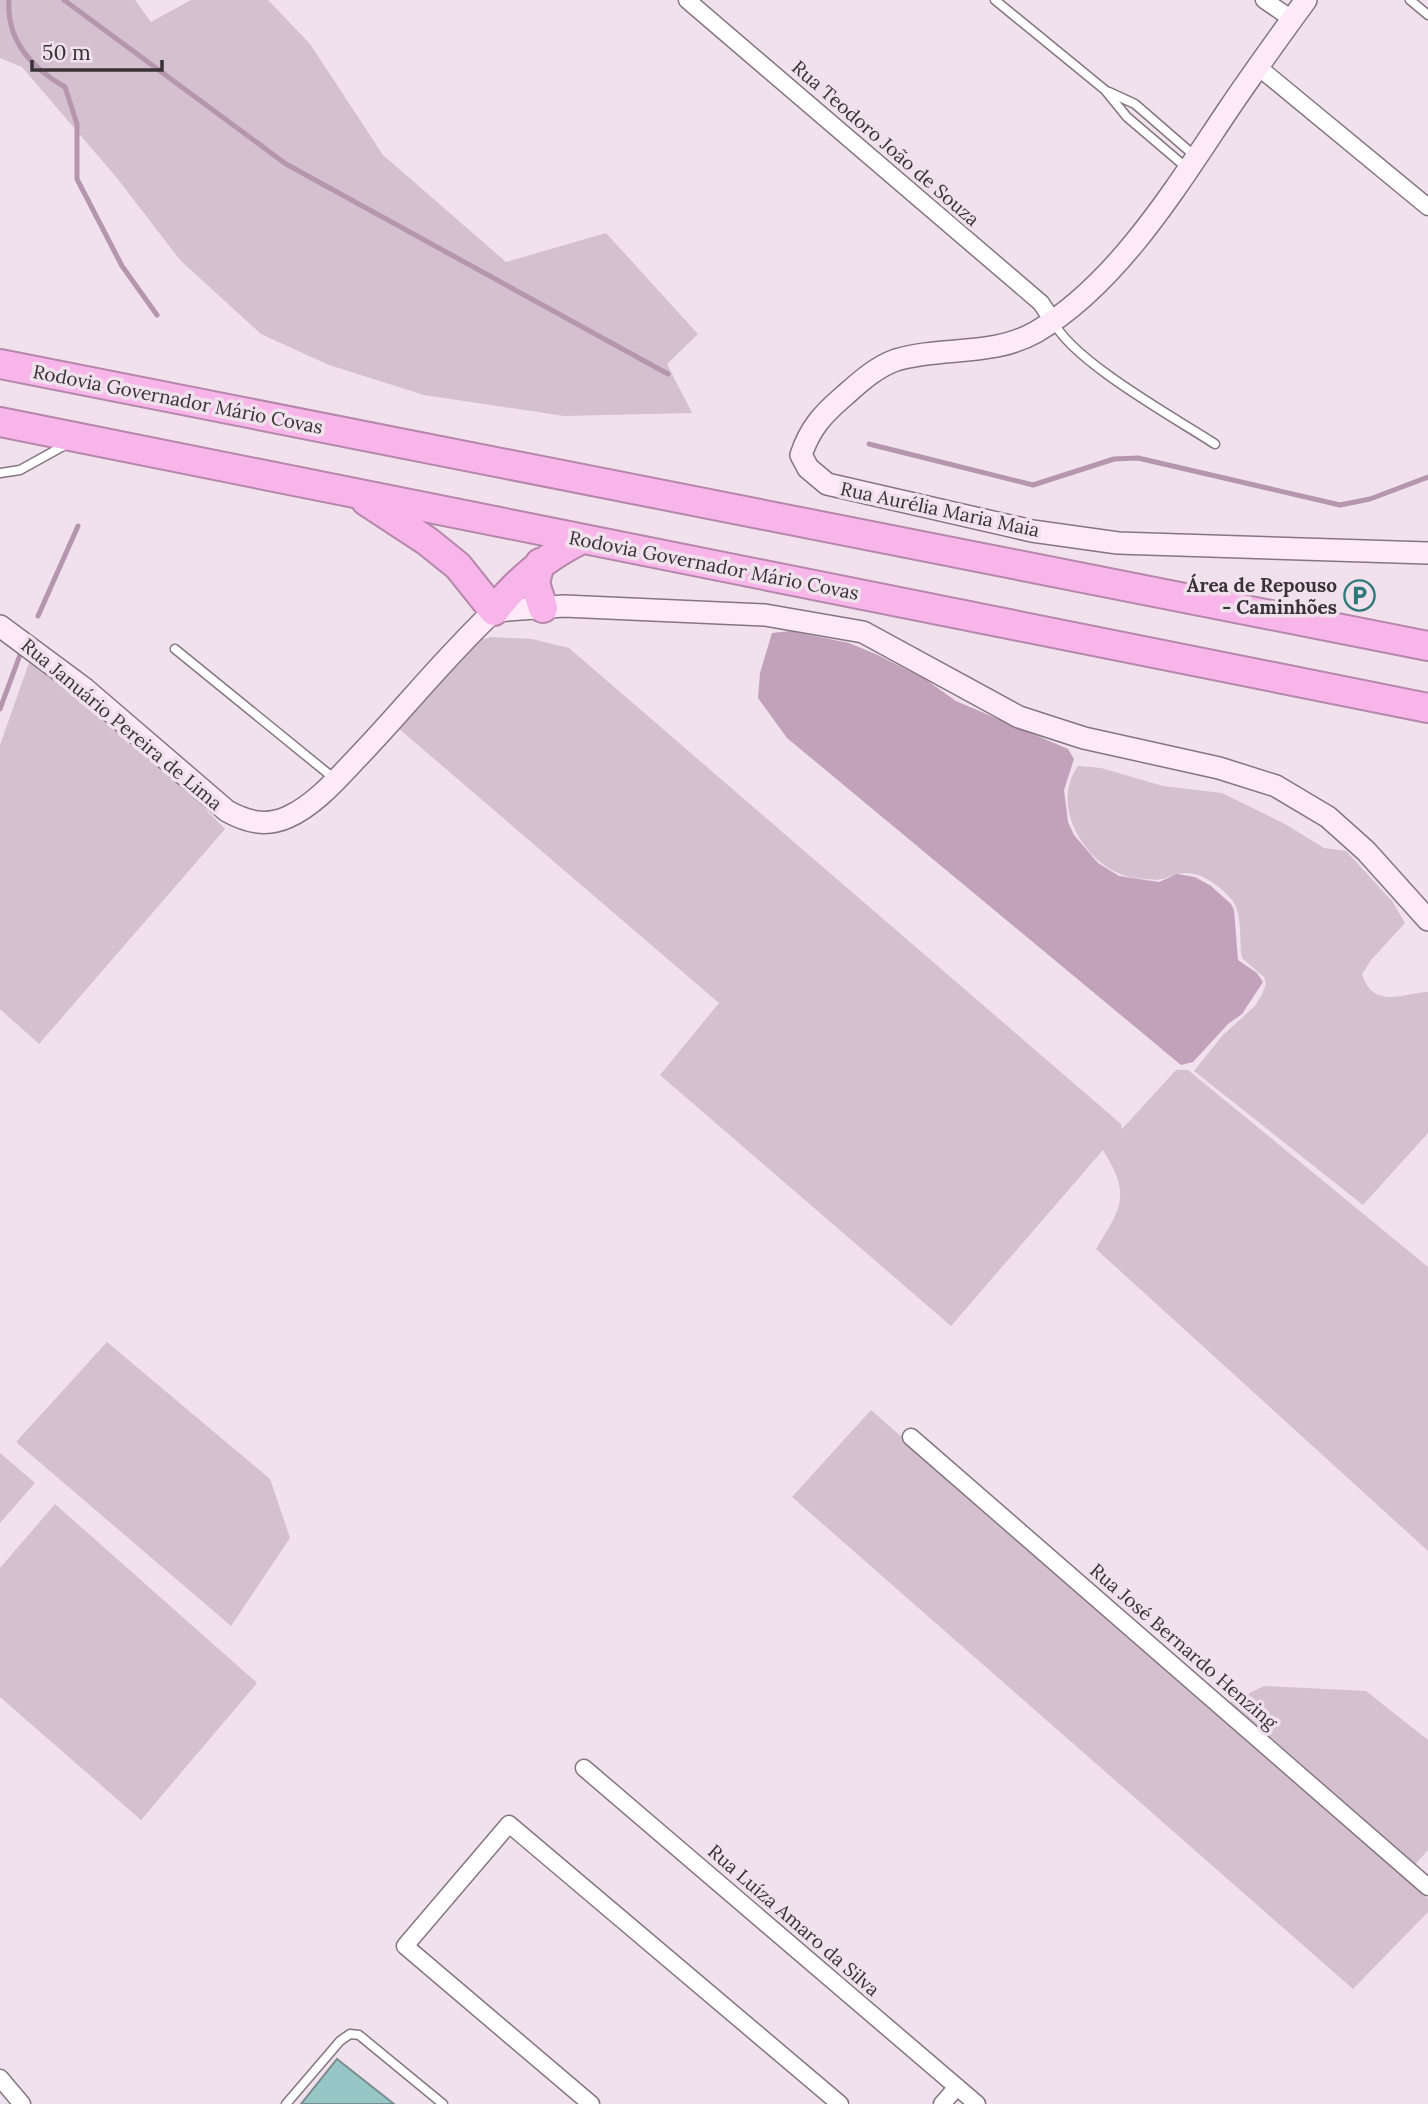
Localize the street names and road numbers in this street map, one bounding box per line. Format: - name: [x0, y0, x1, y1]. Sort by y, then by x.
- street label: Rua Teodoro João de Souza: [787, 55, 985, 231]
- street label: Rodovia Governador Mário Covas: [31, 359, 325, 439]
- street label: Rua Aurélia Maria Maia: [838, 476, 1042, 542]
- street label: Rodovia Governador Mário Covas: [567, 525, 861, 605]
- street label: Rua Januário Pereira de Lima: [17, 633, 228, 815]
- street label: Rua José Bernardo Henzing: [1085, 1558, 1283, 1734]
- street label: Rua Luíza Amaro da Silva: [703, 1839, 885, 2001]

